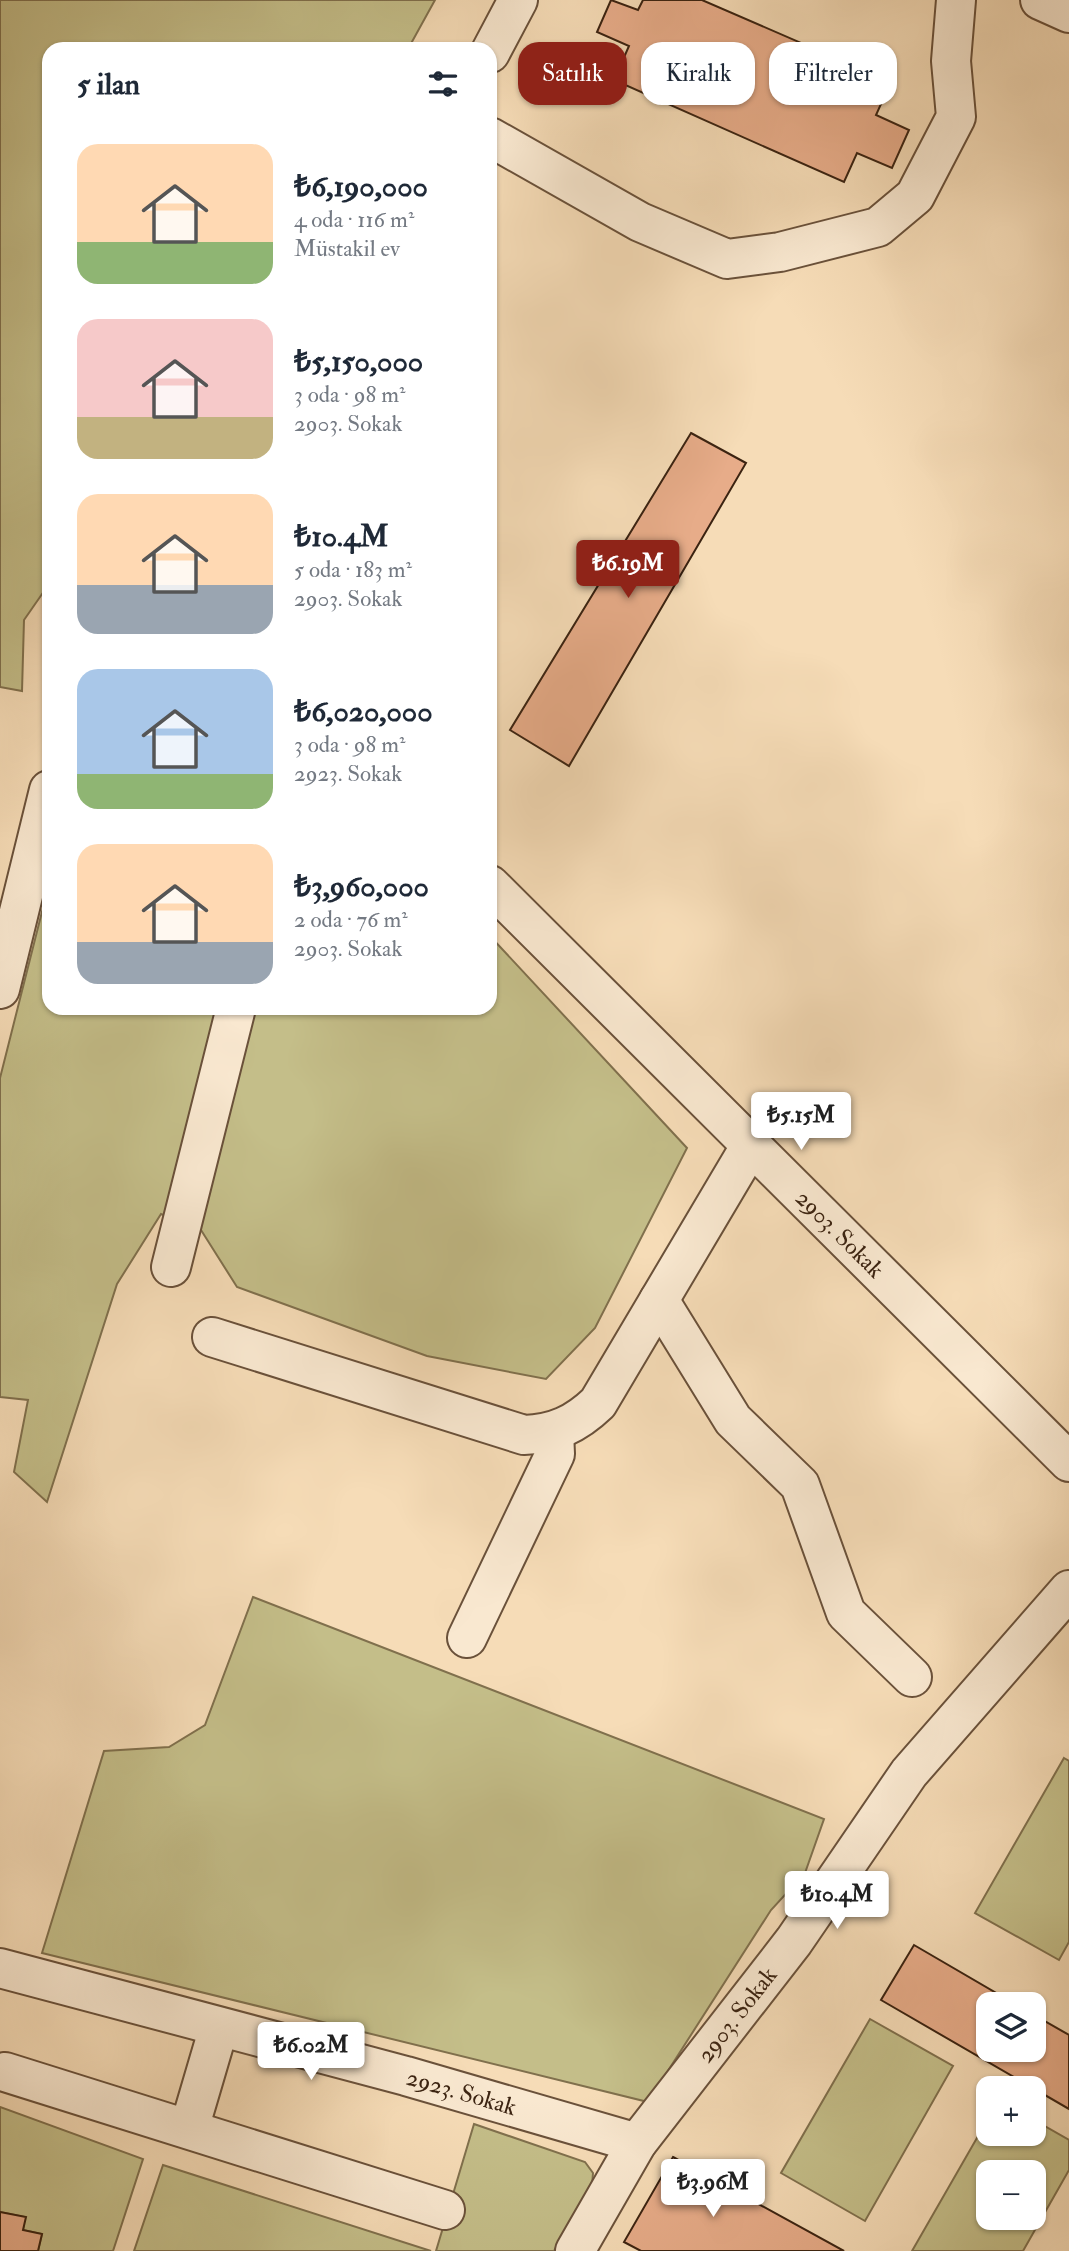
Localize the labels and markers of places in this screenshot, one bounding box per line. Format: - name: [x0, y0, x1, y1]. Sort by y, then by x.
- pin: ₺6.19M: [571, 540, 685, 600]
- pin: ₺5.15M: [744, 1092, 858, 1152]
- pin: ₺10.4M: [780, 1871, 894, 1931]
- pin: ₺6.02M: [254, 2022, 368, 2082]
- pin: ₺3.96M: [656, 2160, 770, 2219]

